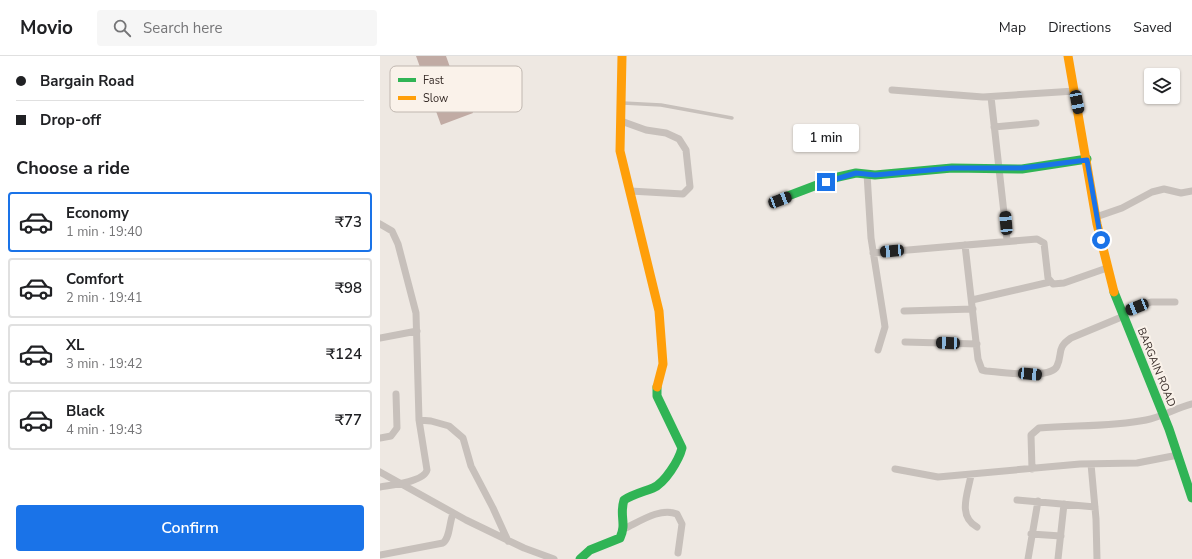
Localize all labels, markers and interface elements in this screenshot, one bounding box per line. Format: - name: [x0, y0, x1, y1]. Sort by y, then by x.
- search box: [97, 10, 377, 46]
- text: Movio: [20, 15, 73, 41]
- icon: search: [111, 17, 133, 39]
- text: Search here: [143, 18, 223, 38]
- text: Map: [999, 18, 1026, 37]
- text: Directions: [1048, 18, 1111, 37]
- text: Saved: [1133, 18, 1172, 37]
- legend: [390, 66, 522, 112]
- map controls: [1144, 68, 1180, 104]
- button: layers: [1144, 68, 1180, 104]
- text: Bargain Road: [40, 71, 134, 91]
- text: Fast: [423, 73, 444, 88]
- car: [1069, 89, 1085, 115]
- text: Slow: [423, 91, 448, 106]
- text: Drop-off: [40, 110, 101, 130]
- callout: 1 min: [793, 124, 859, 152]
- text: 1 min: [809, 129, 843, 147]
- text: Choose a ride: [16, 156, 130, 180]
- route end: [817, 173, 835, 191]
- car: [767, 190, 793, 210]
- text: Economy: [66, 203, 129, 223]
- icon: car: [18, 204, 54, 240]
- car: [999, 211, 1013, 235]
- text: ₹73: [335, 212, 362, 232]
- text: 1 min · 19:40: [66, 223, 142, 241]
- route start: [1092, 231, 1110, 249]
- car: [880, 244, 904, 258]
- text: Comfort: [66, 269, 123, 289]
- icon: car: [18, 270, 54, 306]
- text: ₹98: [335, 278, 362, 298]
- text: 2 min · 19:41: [66, 289, 142, 307]
- car: [1124, 297, 1150, 317]
- street label: BARGAIN ROAD: [1134, 325, 1179, 409]
- text: XL: [66, 335, 85, 355]
- icon: car: [18, 336, 54, 372]
- car: [936, 337, 960, 349]
- text: ₹124: [326, 344, 362, 364]
- text: 3 min · 19:42: [66, 355, 142, 373]
- car: [1018, 367, 1042, 381]
- text: Black: [66, 401, 104, 421]
- icon: car: [18, 402, 54, 438]
- text: ₹77: [335, 410, 362, 430]
- text: 4 min · 19:43: [66, 421, 142, 439]
- button: Confirm: [16, 505, 364, 551]

